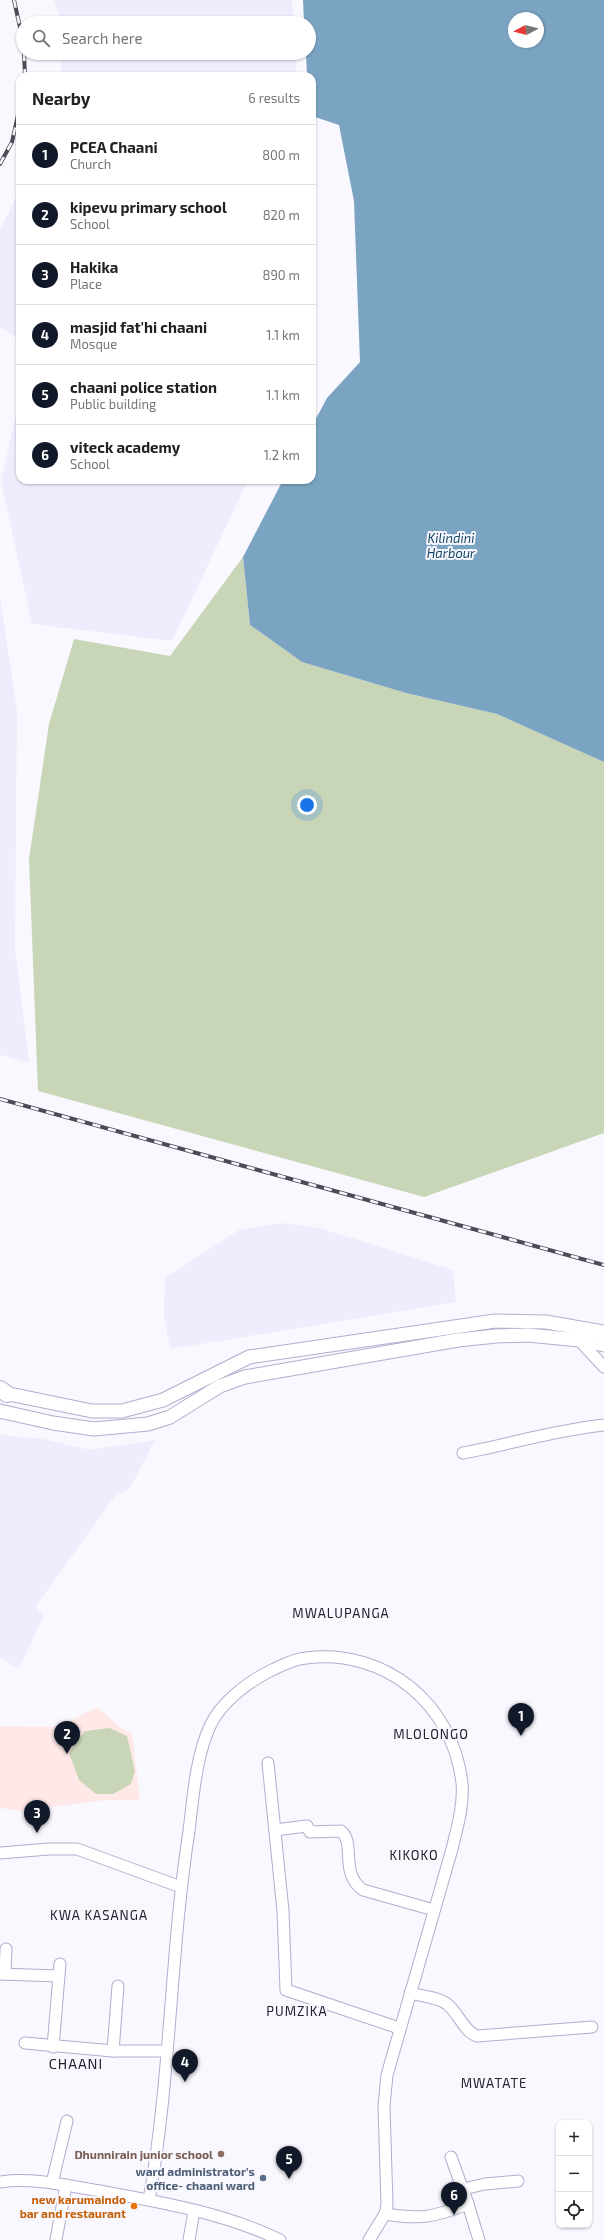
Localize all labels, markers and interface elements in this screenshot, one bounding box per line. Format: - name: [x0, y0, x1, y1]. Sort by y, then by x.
- north arrow: [508, 12, 544, 48]
- search box: [16, 16, 316, 60]
- icon: search: [30, 27, 52, 49]
- text: Search here: [62, 29, 143, 47]
- text: Nearby: [32, 88, 90, 108]
- text: 6 results: [248, 90, 300, 106]
- text: PCEA Chaani: [70, 138, 158, 156]
- text: 1: [42, 147, 48, 163]
- text: 800 m: [262, 147, 300, 163]
- text: Church: [70, 156, 111, 172]
- text: kipevu primary school: [70, 198, 227, 216]
- text: 2: [41, 207, 49, 223]
- text: 820 m: [263, 207, 300, 223]
- text: School: [70, 216, 110, 232]
- text: Hakika: [70, 258, 118, 276]
- text: 3: [41, 267, 49, 283]
- text: 890 m: [263, 267, 300, 283]
- text: Place: [70, 276, 102, 292]
- text: masjid fat'hi chaani: [70, 318, 207, 336]
- text: 4: [41, 327, 49, 343]
- text: 1.1 km: [266, 327, 300, 343]
- text: Mosque: [70, 336, 117, 352]
- text: chaani police station: [70, 378, 217, 396]
- text: 5: [41, 387, 49, 403]
- text: 1.1 km: [266, 387, 300, 403]
- text: Public building: [70, 396, 156, 412]
- text: viteck academy: [70, 438, 180, 456]
- text: 6: [41, 447, 49, 463]
- text: 1.2 km: [264, 447, 300, 463]
- text: School: [70, 456, 110, 472]
- water label: Kilindini Harbour: [427, 530, 476, 561]
- your location: [297, 795, 317, 815]
- district label: MWALUPANGA: [292, 1605, 390, 1621]
- pin: 1: [508, 1703, 534, 1736]
- pin: 2: [54, 1721, 80, 1754]
- district label: MLOLONGO: [393, 1726, 469, 1742]
- pin: 3: [24, 1800, 50, 1833]
- district label: KIKOKO: [389, 1847, 439, 1863]
- district label: KWA KASANGA: [50, 1907, 148, 1923]
- district label: PUMZIKA: [266, 2003, 328, 2019]
- pin: 4: [172, 2049, 198, 2082]
- district label: CHAANI: [49, 2055, 103, 2072]
- district label: MWATATE: [461, 2075, 527, 2091]
- map controls: [556, 2120, 592, 2228]
- button: +: [556, 2120, 592, 2156]
- pin: 5: [276, 2146, 302, 2179]
- place label: Dhunnirain junior school: [74, 2147, 213, 2162]
- marker: Dhunnirain junior school: [216, 2149, 226, 2159]
- button: −: [556, 2156, 592, 2192]
- place label: ward administrator's office- chaani ward: [136, 2164, 255, 2192]
- marker: ward administrator's office- chaani ward: [258, 2173, 268, 2183]
- pin: 6: [441, 2182, 467, 2215]
- place label: new karumaindo bar and restaurant: [20, 2192, 126, 2220]
- button: locate: [556, 2192, 592, 2228]
- marker: new karumaindo bar and restaurant: [129, 2201, 139, 2211]

